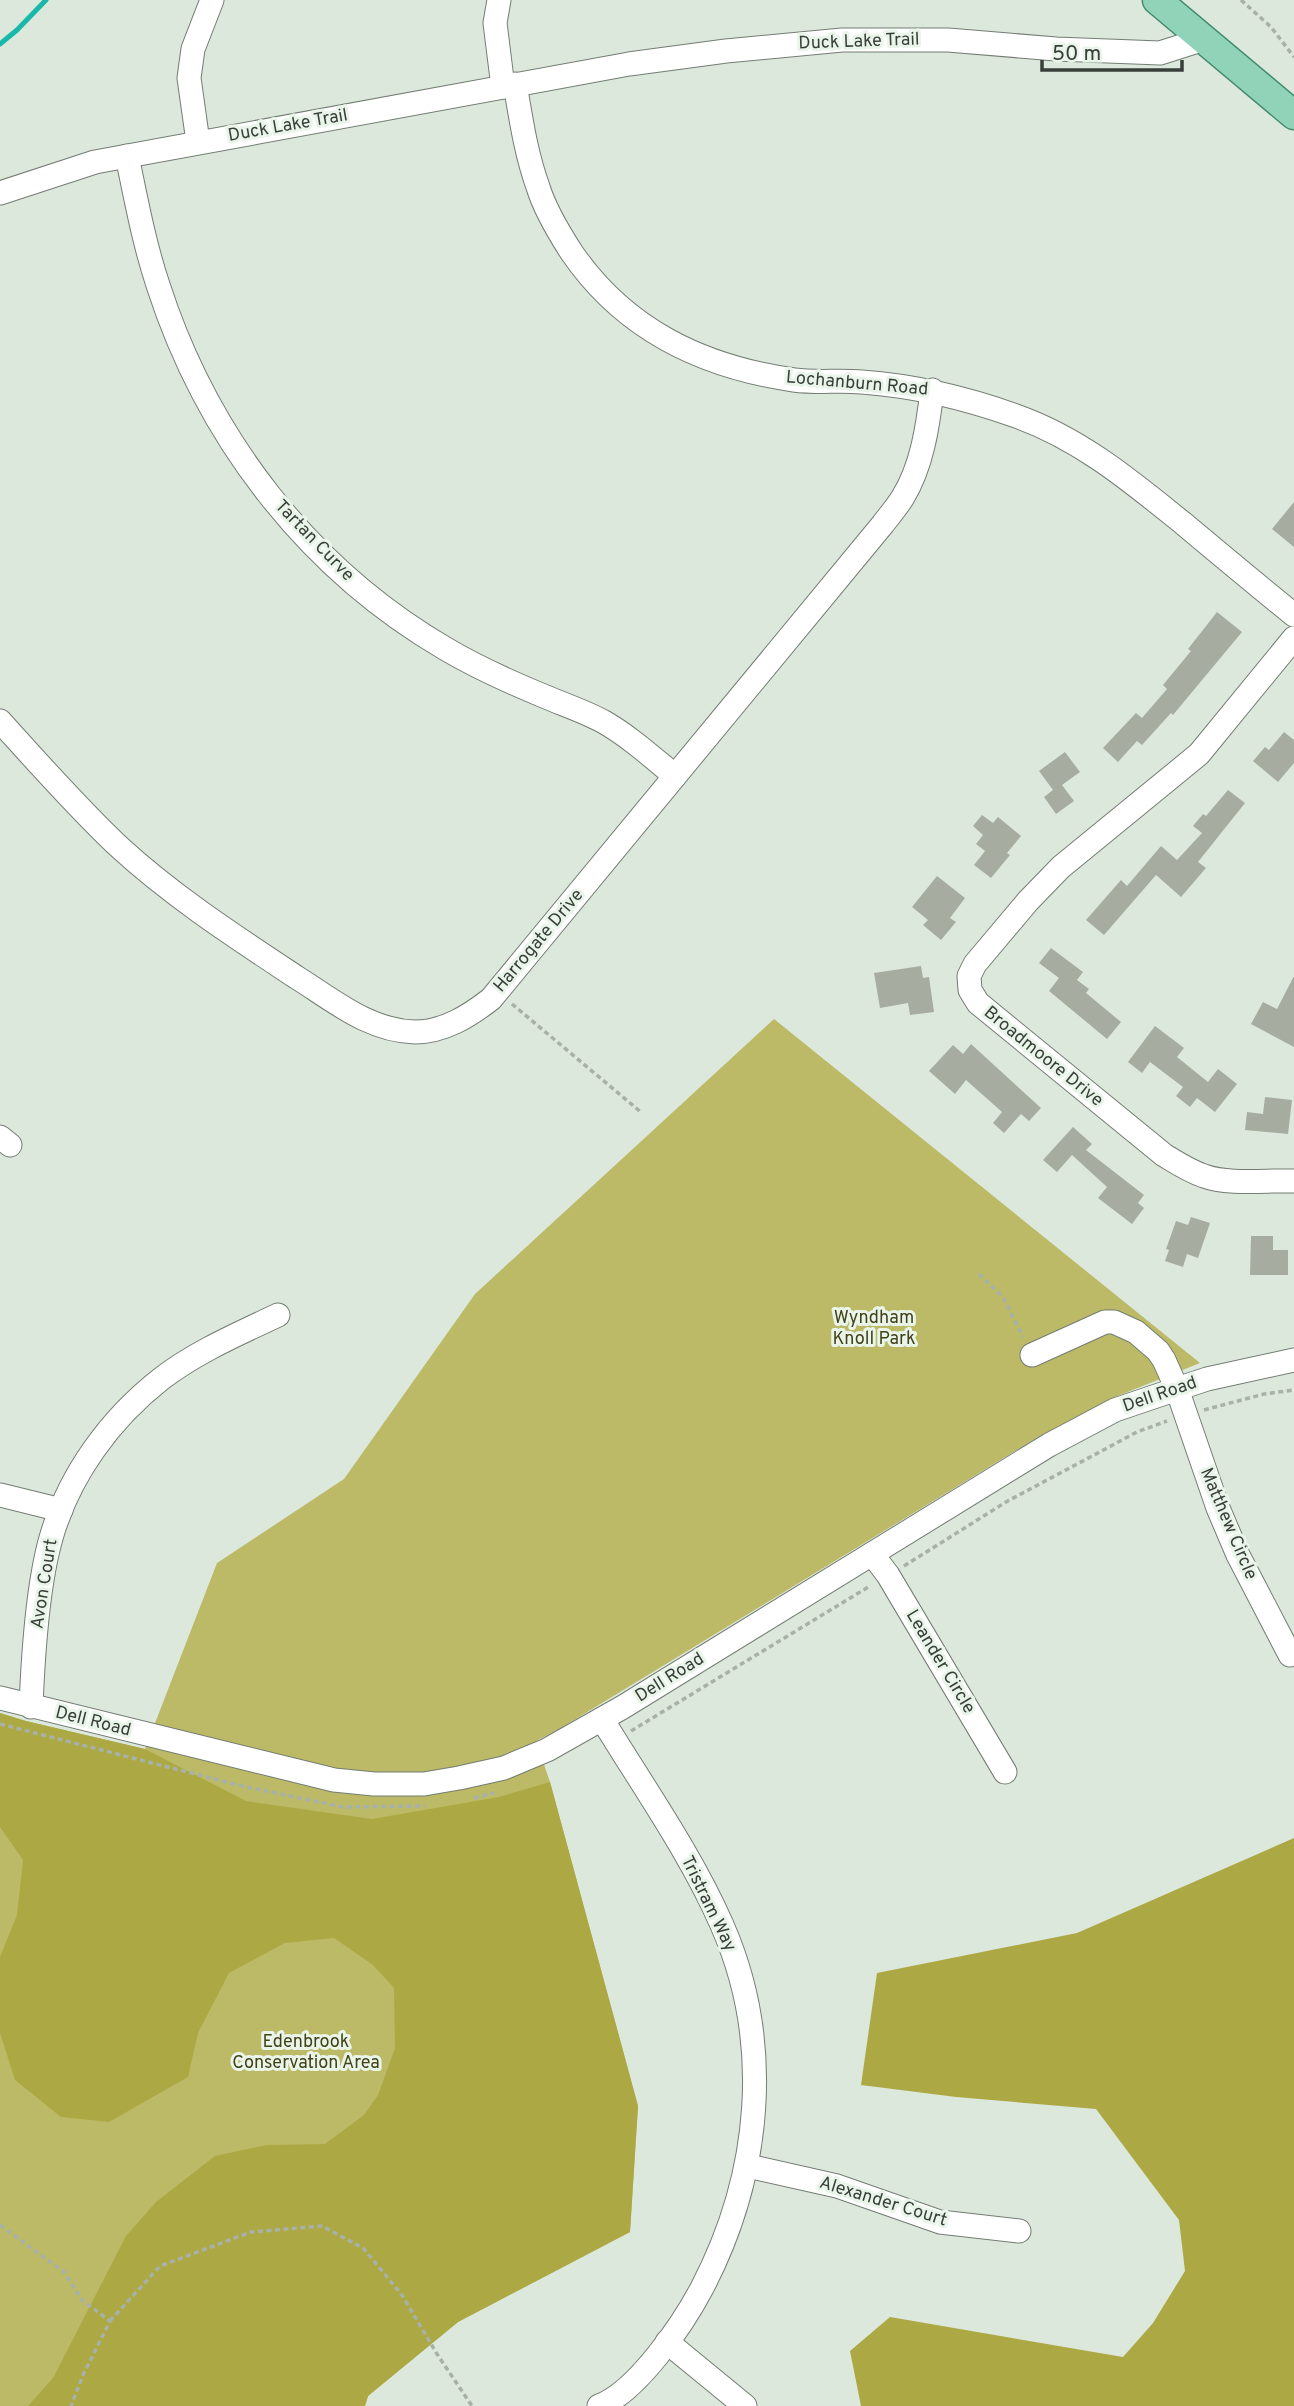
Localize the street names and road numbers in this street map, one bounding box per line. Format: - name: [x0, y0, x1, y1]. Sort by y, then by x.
- street label: Duck Lake Trail: [798, 28, 920, 56]
- street label: Duck Lake Trail: [226, 104, 350, 148]
- street label: Lochanburn Road: [785, 366, 929, 402]
- street label: Tartan Curve: [269, 495, 359, 587]
- street label: Harrogate Drive: [489, 885, 589, 997]
- street label: Broadmoore Drive: [978, 1002, 1108, 1112]
- street label: Dell Road: [1120, 1372, 1200, 1418]
- street label: Matthew Circle: [1194, 1465, 1262, 1583]
- street label: Avon Court: [27, 1537, 63, 1631]
- street label: Leander Circle: [900, 1606, 980, 1718]
- street label: Dell Road: [631, 1648, 709, 1708]
- street label: Dell Road: [53, 1702, 133, 1742]
- street label: Tristram Way: [675, 1852, 741, 1956]
- street label: Alexander Court: [816, 2172, 950, 2232]

